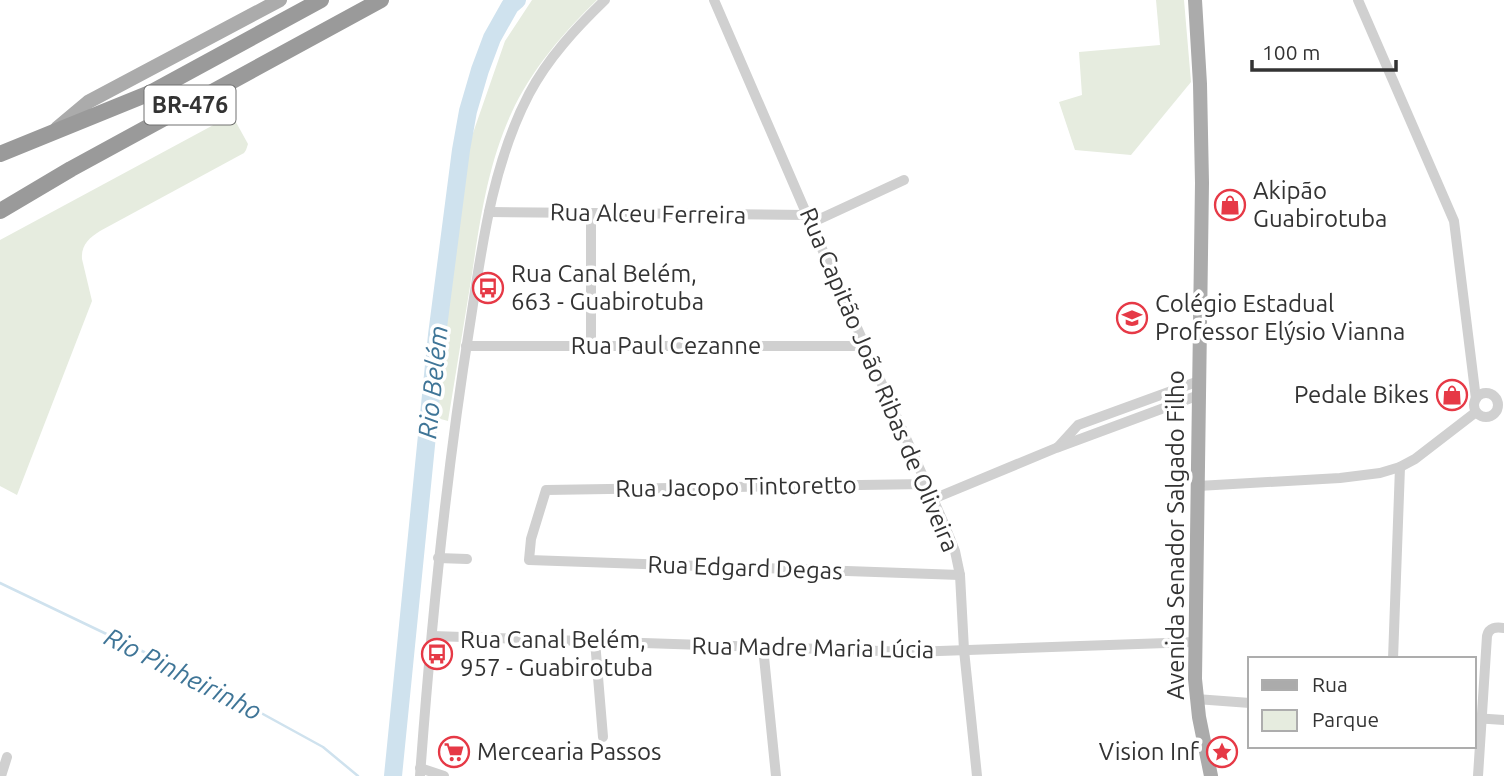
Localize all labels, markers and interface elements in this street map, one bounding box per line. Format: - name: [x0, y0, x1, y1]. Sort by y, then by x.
- scale bar: [1252, 28, 1396, 72]
- text: 100 m: [1262, 40, 1320, 64]
- road number: BR-476: [144, 86, 235, 124]
- place label: Akipão Guabirotuba: [1253, 177, 1387, 232]
- shop icon: Akipão Guabirotuba: [1213, 188, 1247, 222]
- street label: Rua Alceu Ferreira: [550, 198, 746, 229]
- street label: Rua Capitão João Ribas de Oliveira: [795, 204, 964, 556]
- place label: Rua Canal Belém, 663 - Guabirotuba: [511, 260, 704, 315]
- bus stop icon: Rua Canal Belém, 663 - Guabirotuba: [471, 271, 505, 305]
- place label: Colégio Estadual Professor Elýsio Vianna: [1155, 290, 1405, 345]
- school or university icon: Colégio Estadual Professor Elýsio Vianna: [1115, 301, 1149, 335]
- water label: Rio Belém: [412, 324, 453, 440]
- street label: Rua Paul Cezanne: [571, 332, 761, 359]
- street label: Avenida Senador Salgado Filho: [1162, 370, 1189, 700]
- shop icon: Pedale Bikes: [1435, 378, 1469, 412]
- place label: Pedale Bikes: [1294, 381, 1429, 408]
- street label: Rua Jacopo Tintoretto: [615, 471, 857, 502]
- street label: Rua Edgard Degas: [647, 551, 843, 584]
- water label: Rio Pinheirinho: [100, 622, 267, 726]
- place label: Rua Canal Belém, 957 - Guabirotuba: [460, 626, 653, 681]
- street label: Rua Madre Maria Lúcia: [691, 632, 935, 663]
- bus stop icon: Rua Canal Belém, 957 - Guabirotuba: [420, 637, 454, 671]
- legend: [1248, 657, 1476, 748]
- text: Rua: [1312, 672, 1348, 696]
- text: Parque: [1312, 707, 1379, 731]
- supermarket icon: Mercearia Passos: [437, 735, 471, 769]
- place icon: Vision Inf: [1205, 735, 1239, 769]
- place label: Mercearia Passos: [477, 738, 661, 765]
- place label: Vision Inf: [1099, 738, 1200, 765]

